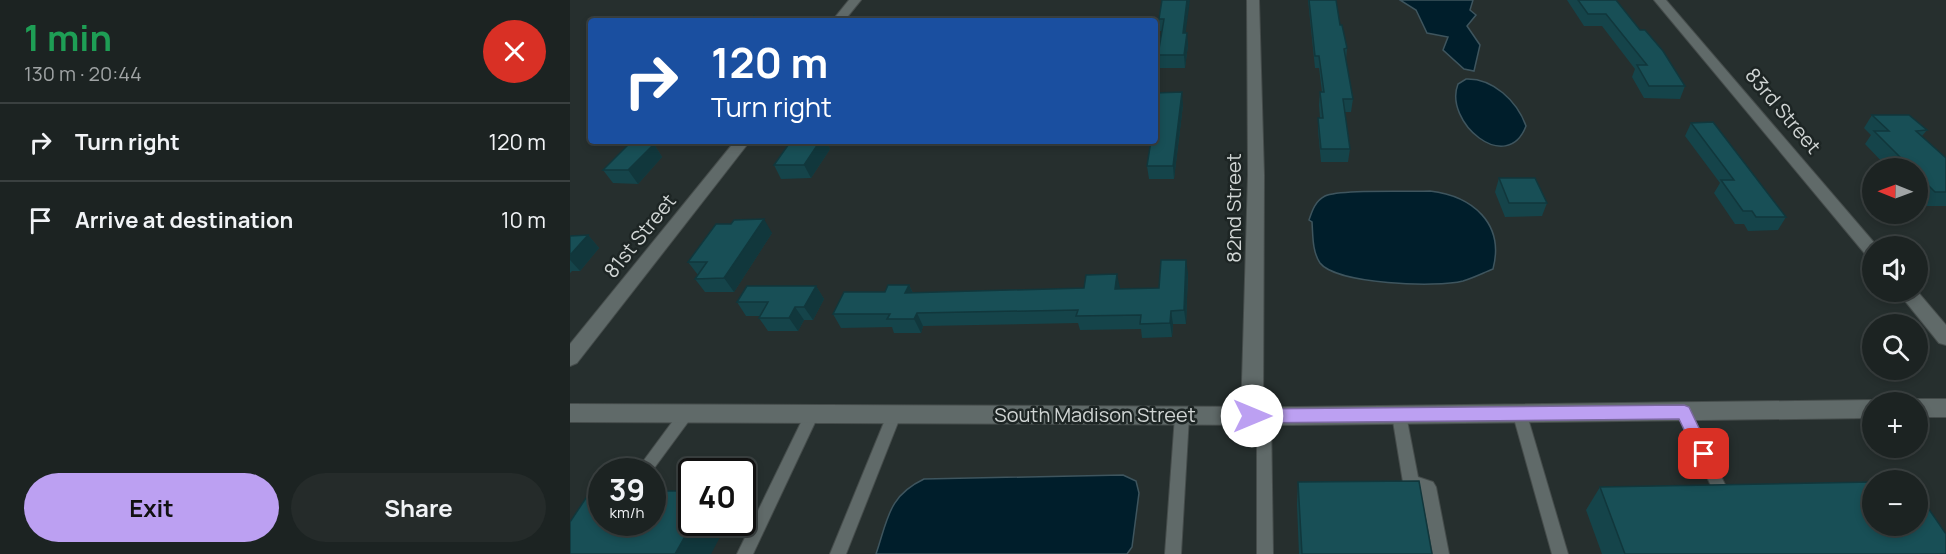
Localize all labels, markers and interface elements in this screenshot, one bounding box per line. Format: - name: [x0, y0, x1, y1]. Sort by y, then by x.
- text: 1 min: [24, 13, 112, 62]
- button: close: [483, 20, 546, 83]
- text: 120 m: [711, 33, 828, 91]
- icon: right: [612, 42, 690, 120]
- text: 130 m · 20:44: [24, 60, 142, 87]
- street label: 83rd Street: [1740, 62, 1827, 159]
- text: Turn right: [711, 88, 832, 125]
- icon: right: [24, 126, 57, 159]
- text: Turn right: [75, 127, 180, 157]
- text: 120 m: [488, 127, 546, 157]
- street label: 82nd Street: [1220, 153, 1247, 263]
- north arrow: [1862, 158, 1928, 224]
- map controls: [1862, 158, 1928, 536]
- street label: 81st Street: [597, 188, 682, 283]
- icon: arrive: [24, 204, 57, 237]
- text: Arrive at destination: [75, 205, 293, 235]
- text: 10 m: [501, 205, 546, 235]
- button: sound: [1862, 236, 1928, 302]
- button: search: [1862, 314, 1928, 380]
- position arrow: [1220, 384, 1284, 448]
- button: +: [1862, 392, 1928, 458]
- street label: South Madison Street: [994, 401, 1196, 428]
- pin: [1678, 428, 1729, 479]
- icon: arrive: [1687, 437, 1720, 470]
- speed limit sign: 40: [678, 458, 756, 536]
- text: 39: [609, 469, 645, 510]
- button: −: [1862, 470, 1928, 536]
- button: Exit: [24, 473, 279, 542]
- button: Share: [291, 473, 546, 542]
- text: km/h: [610, 502, 644, 523]

